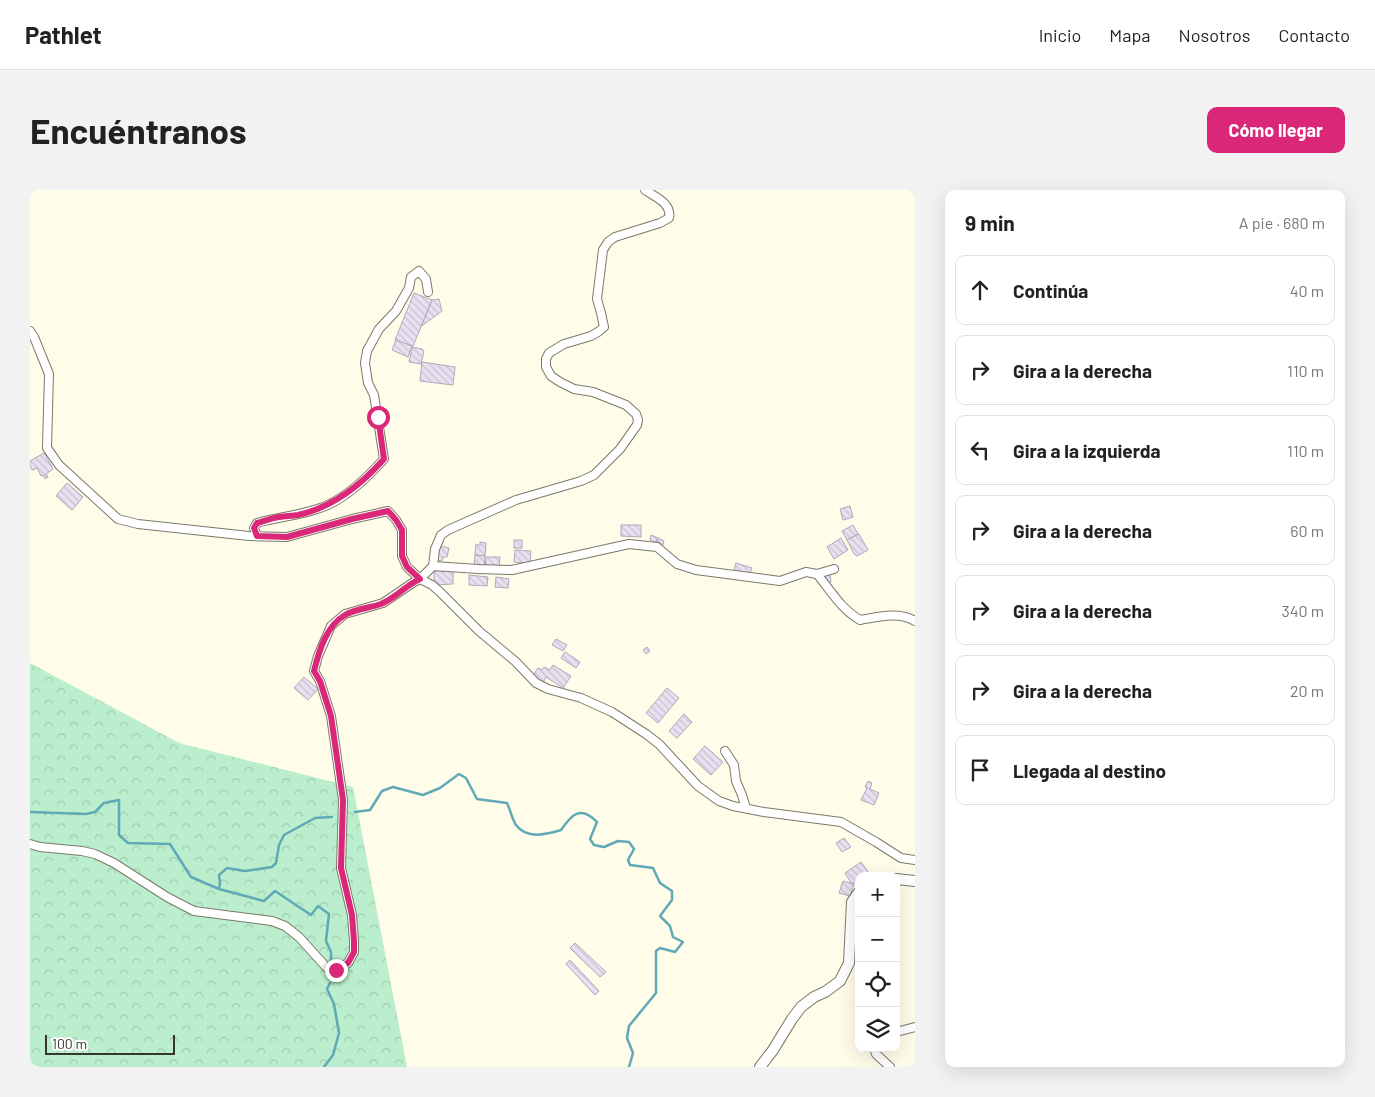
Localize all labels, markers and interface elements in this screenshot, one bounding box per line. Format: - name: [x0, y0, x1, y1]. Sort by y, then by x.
- text: Pathlet: [25, 20, 102, 49]
- text: Inicio: [1039, 24, 1081, 46]
- text: Mapa: [1109, 24, 1151, 46]
- text: Nosotros: [1179, 24, 1250, 46]
- text: Contacto: [1278, 24, 1350, 46]
- button: Cómo llegar: [1207, 107, 1345, 153]
- text: Encuéntranos: [30, 109, 247, 151]
- text: 9 min: [965, 210, 1015, 235]
- text: A pie · 680 m: [1239, 213, 1325, 232]
- icon: ahead: [966, 276, 994, 304]
- text: Continúa: [1013, 279, 1088, 302]
- text: 40 m: [1290, 281, 1324, 300]
- icon: right: [966, 356, 994, 384]
- text: Gira a la derecha: [1013, 359, 1152, 382]
- text: 110 m: [1287, 361, 1324, 380]
- route start: [367, 406, 390, 429]
- icon: left: [966, 436, 994, 464]
- text: Gira a la izquierda: [1013, 439, 1161, 462]
- text: 110 m: [1287, 441, 1324, 460]
- icon: right: [966, 516, 994, 544]
- text: Gira a la derecha: [1013, 519, 1152, 542]
- text: 60 m: [1290, 521, 1324, 540]
- icon: right: [966, 596, 994, 624]
- text: Gira a la derecha: [1013, 599, 1152, 622]
- text: 340 m: [1281, 601, 1324, 620]
- icon: right: [966, 676, 994, 704]
- text: Gira a la derecha: [1013, 679, 1152, 702]
- text: 20 m: [1290, 681, 1324, 700]
- icon: arrive: [966, 756, 994, 784]
- text: Llegada al destino: [1013, 759, 1166, 782]
- map controls: [855, 872, 900, 1052]
- button: +: [855, 872, 900, 917]
- button: −: [855, 917, 900, 962]
- route end: [325, 959, 348, 982]
- button: locate: [855, 962, 900, 1007]
- button: layers: [855, 1007, 900, 1052]
- scale bar: [45, 1032, 175, 1055]
- text: 100 m: [52, 1035, 87, 1052]

